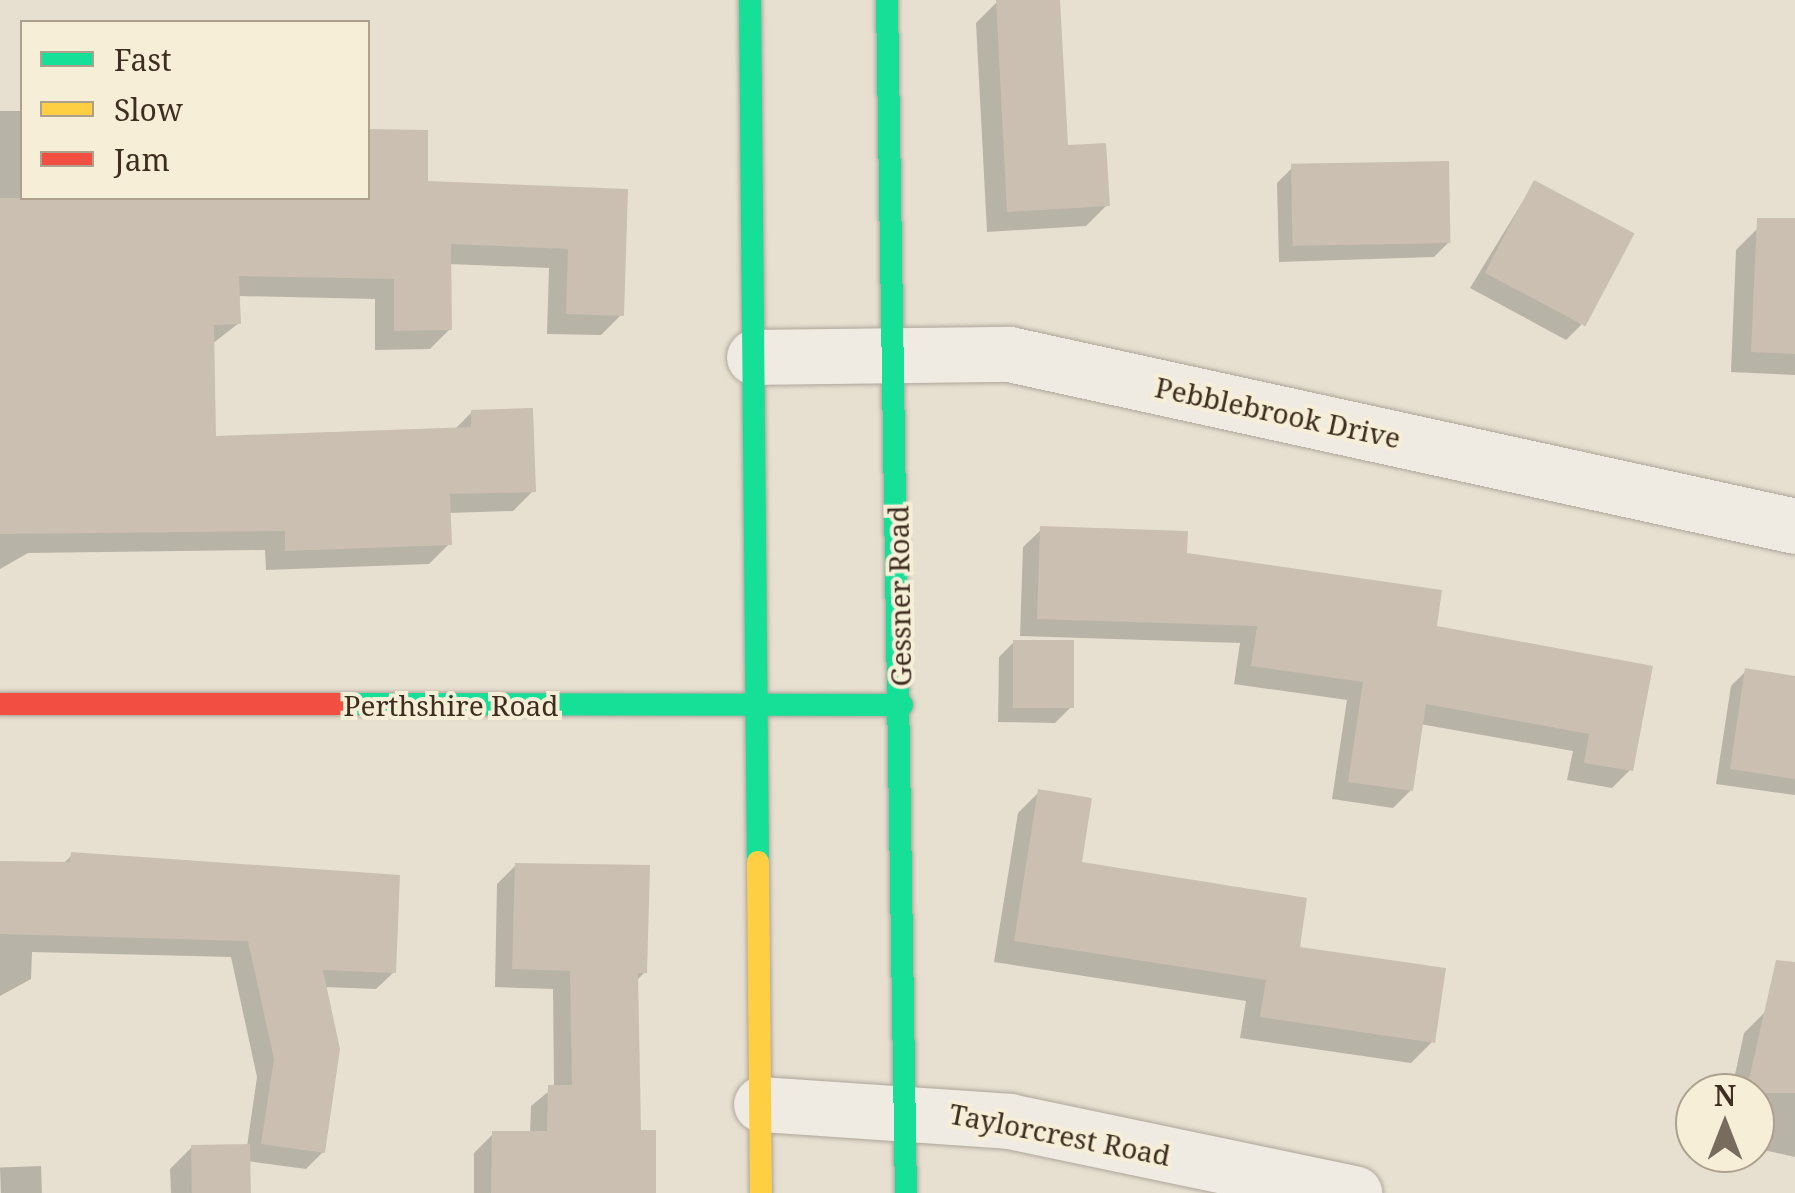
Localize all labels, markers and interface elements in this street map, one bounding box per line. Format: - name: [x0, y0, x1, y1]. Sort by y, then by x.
- legend: [20, 20, 370, 200]
- text: Fast: [114, 39, 171, 80]
- text: Slow: [114, 89, 183, 130]
- text: Jam: [114, 139, 170, 180]
- street label: Pebblebrook Drive: [1152, 370, 1404, 454]
- street label: Gessner Road: [881, 505, 917, 687]
- street label: Perthshire Road: [343, 688, 559, 722]
- north arrow: [1675, 1073, 1775, 1173]
- text: N: [1714, 1076, 1736, 1114]
- street label: Taylorcrest Road: [947, 1096, 1173, 1172]

